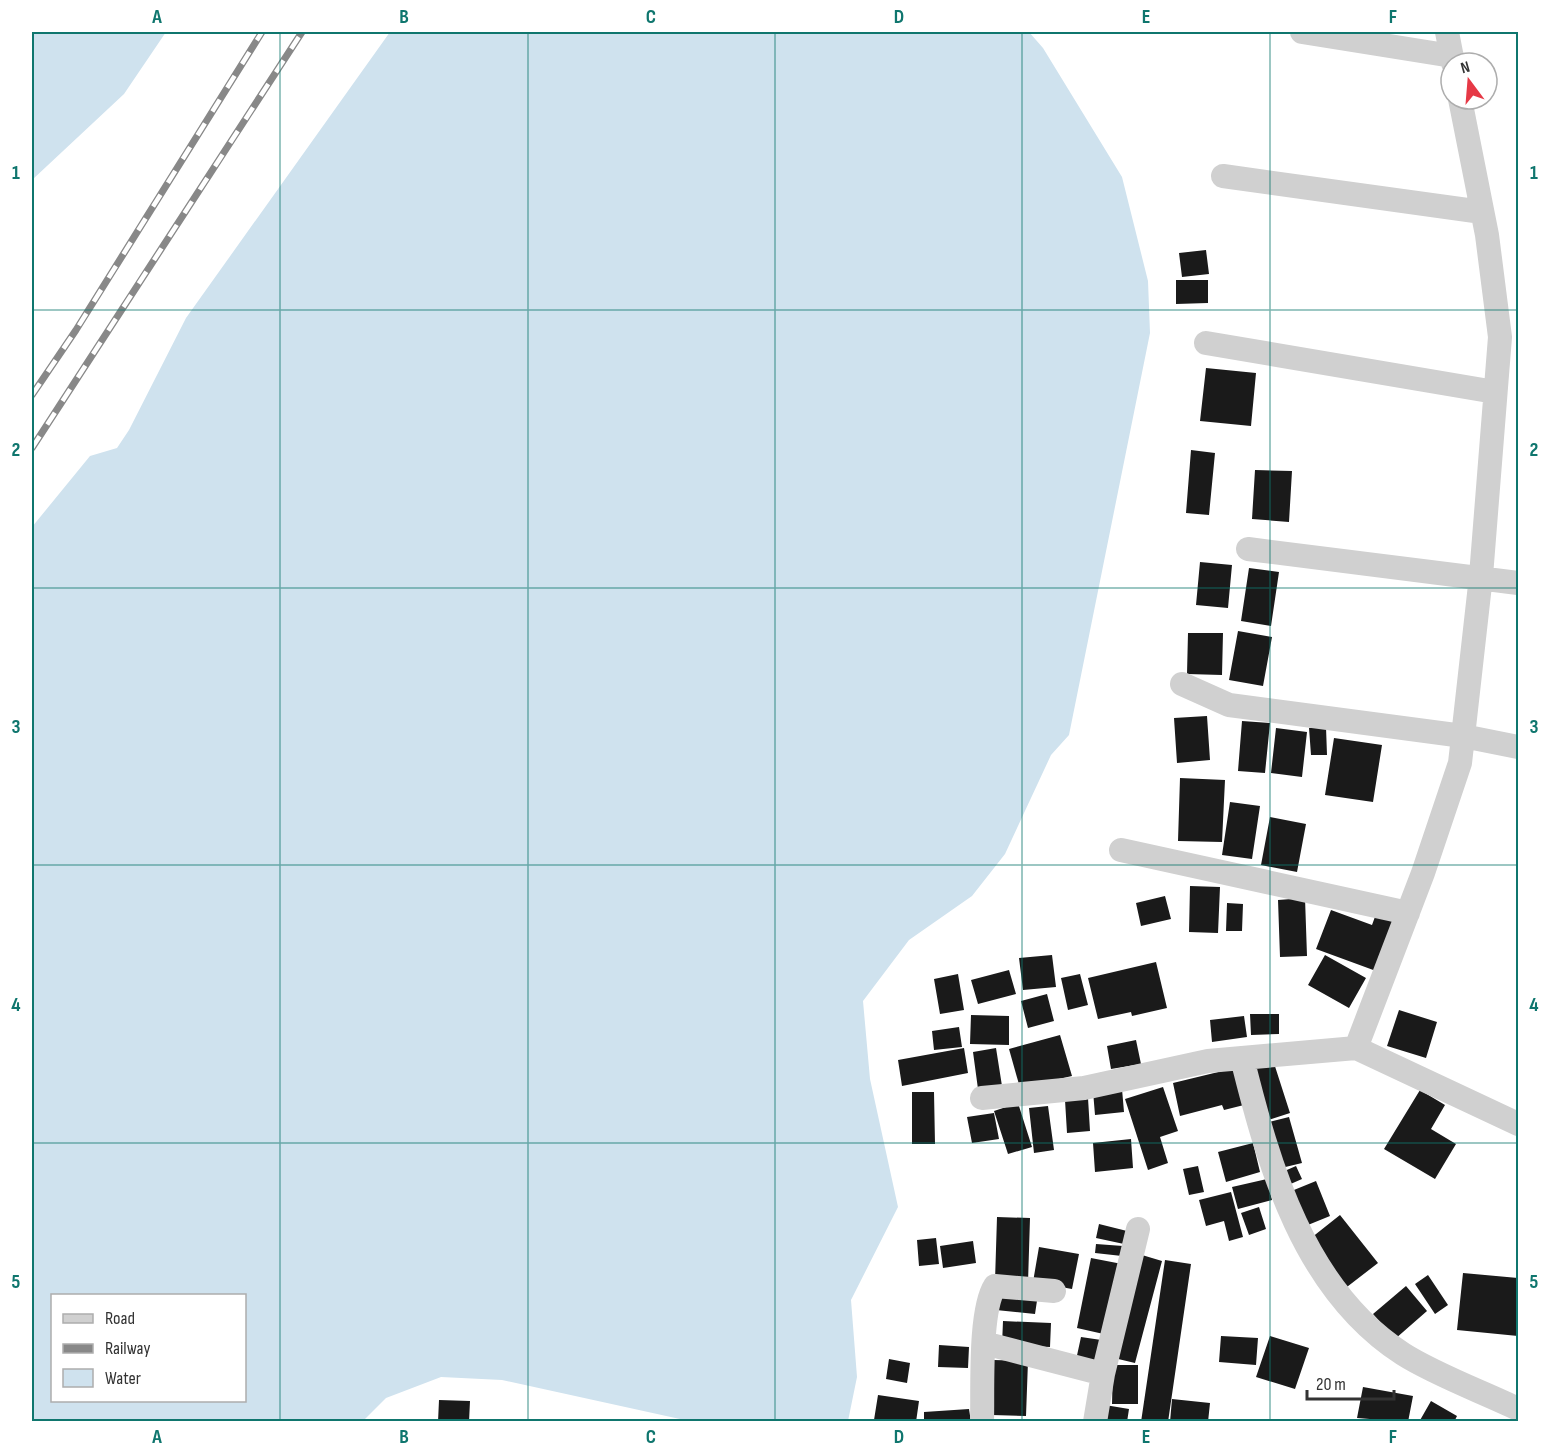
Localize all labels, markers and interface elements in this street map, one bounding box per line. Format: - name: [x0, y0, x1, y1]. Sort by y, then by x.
- text: A: [151, 5, 162, 29]
- text: B: [399, 5, 409, 29]
- text: C: [646, 5, 656, 29]
- text: D: [894, 5, 904, 29]
- text: E: [1142, 5, 1150, 29]
- text: F: [1389, 5, 1397, 29]
- north arrow: [1439, 51, 1499, 111]
- text: N: [1459, 58, 1472, 78]
- text: 1: [12, 161, 20, 185]
- text: 1: [1530, 161, 1538, 185]
- text: 2: [12, 438, 20, 462]
- text: 2: [1530, 438, 1538, 462]
- text: 3: [12, 715, 21, 739]
- text: 3: [1530, 715, 1539, 739]
- text: 4: [11, 993, 21, 1017]
- text: 4: [1529, 993, 1539, 1017]
- text: 5: [12, 1270, 21, 1294]
- text: 5: [1530, 1270, 1539, 1294]
- legend: [51, 1294, 246, 1402]
- text: Road: [105, 1308, 135, 1329]
- text: Railway: [105, 1338, 150, 1359]
- scale bar: [1307, 1363, 1394, 1401]
- text: Water: [105, 1368, 141, 1389]
- text: 20 m: [1316, 1374, 1346, 1395]
- text: A: [151, 1425, 162, 1449]
- text: B: [399, 1425, 409, 1449]
- text: C: [646, 1425, 656, 1449]
- text: D: [894, 1425, 904, 1449]
- text: E: [1142, 1425, 1150, 1449]
- text: F: [1389, 1425, 1397, 1449]

